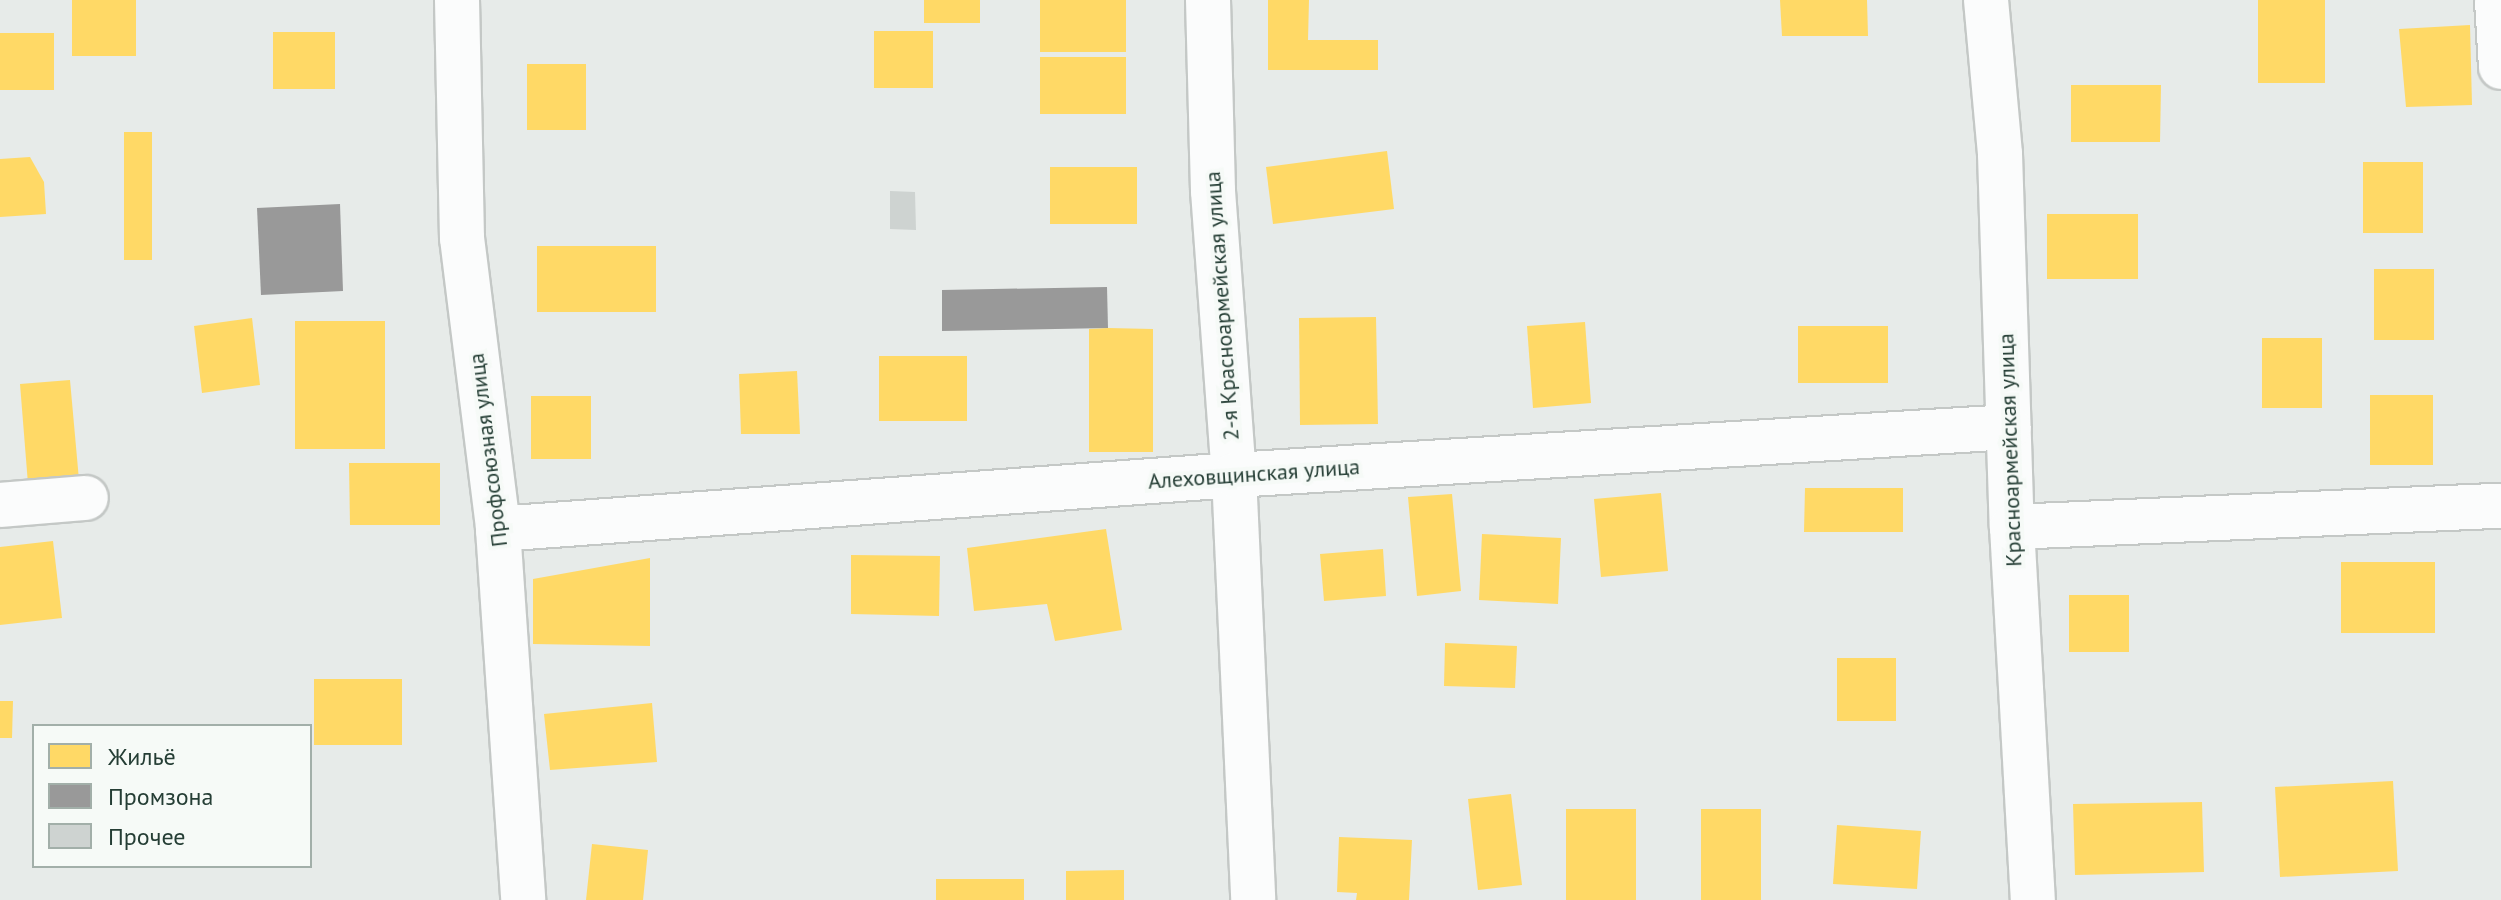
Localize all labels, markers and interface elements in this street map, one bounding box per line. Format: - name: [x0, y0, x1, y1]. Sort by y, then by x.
- street label: 2-я Красноармейская улица: [1199, 170, 1245, 442]
- street label: Красноармейская улица: [1993, 333, 2027, 567]
- street label: Профсоюзная улица: [463, 352, 513, 548]
- street label: Алеховщинская улица: [1147, 453, 1361, 495]
- legend: [32, 724, 312, 868]
- text: Жильё: [108, 741, 176, 772]
- text: Промзона: [108, 781, 213, 812]
- text: Прочее: [108, 821, 186, 852]

